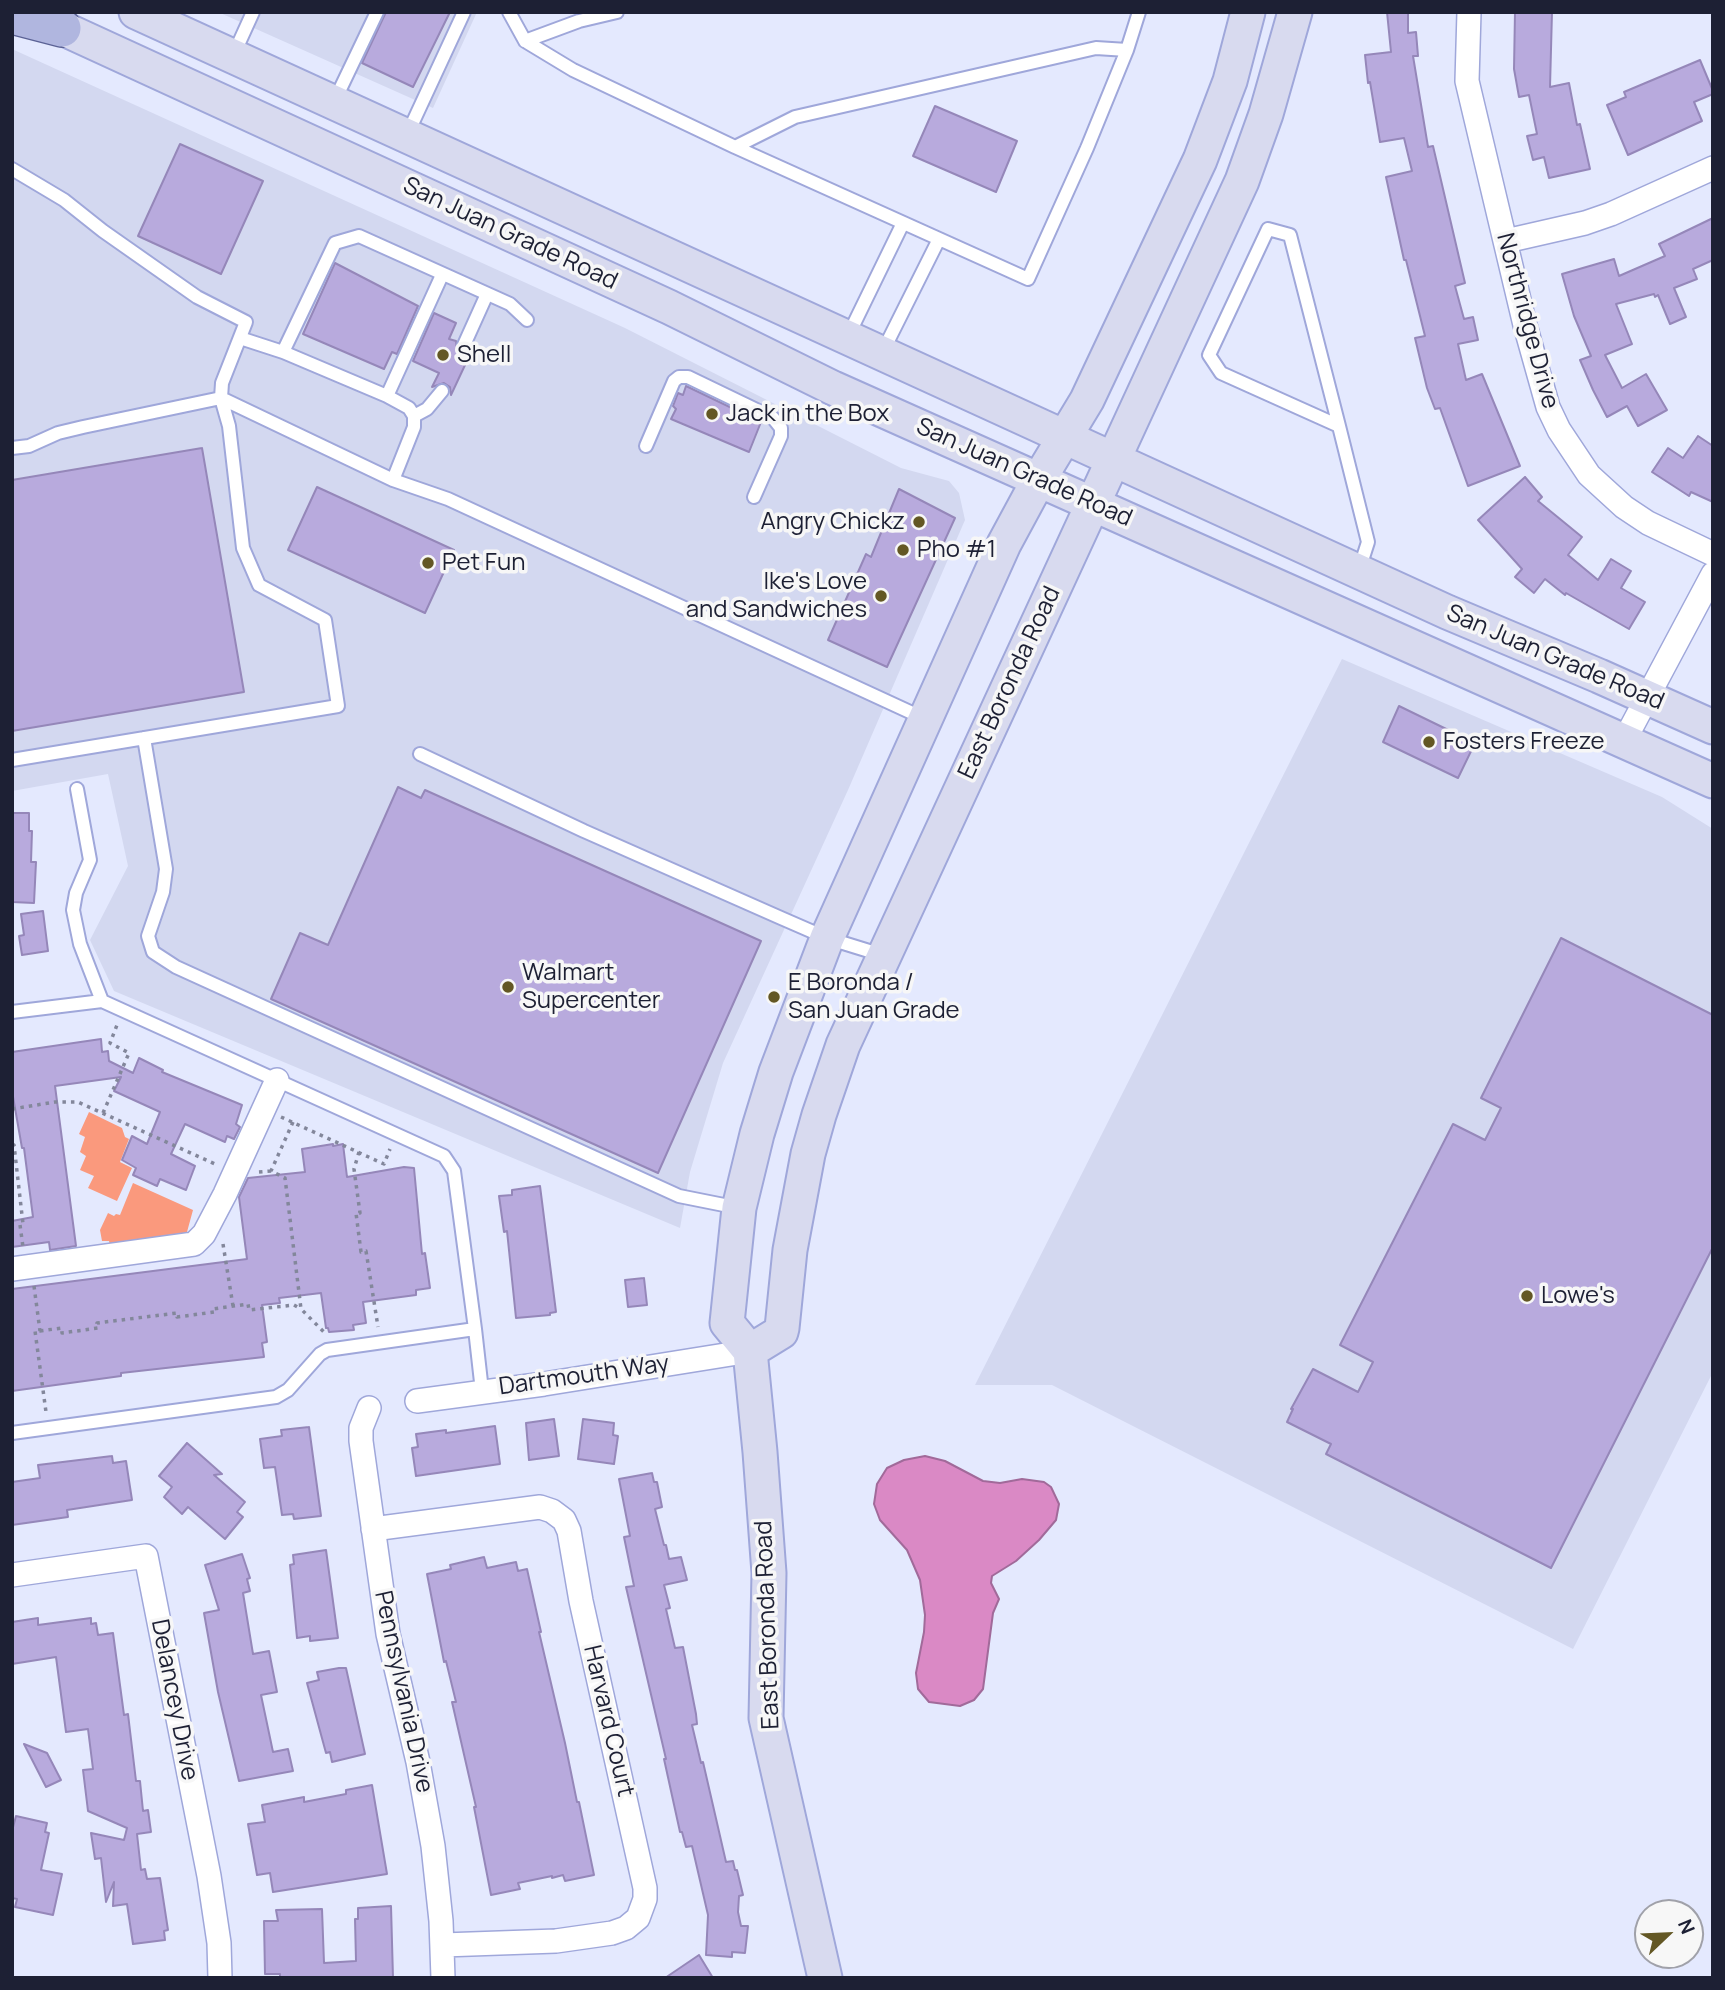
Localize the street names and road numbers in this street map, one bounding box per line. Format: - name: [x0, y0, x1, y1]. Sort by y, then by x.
- street label: San Juan Grade Road: [398, 172, 622, 296]
- street label: Northridge Drive: [1490, 230, 1564, 412]
- street label: San Juan Grade Road: [912, 412, 1136, 534]
- street label: East Boronda Road: [953, 582, 1067, 784]
- street label: San Juan Grade Road: [1442, 599, 1668, 717]
- street label: Dartmouth Way: [497, 1350, 671, 1402]
- street label: East Boronda Road: [750, 1520, 786, 1730]
- street label: Pennsylvania Drive: [368, 1588, 438, 1796]
- street label: Delancey Drive: [144, 1617, 204, 1783]
- street label: Harvard Court: [577, 1642, 639, 1800]

